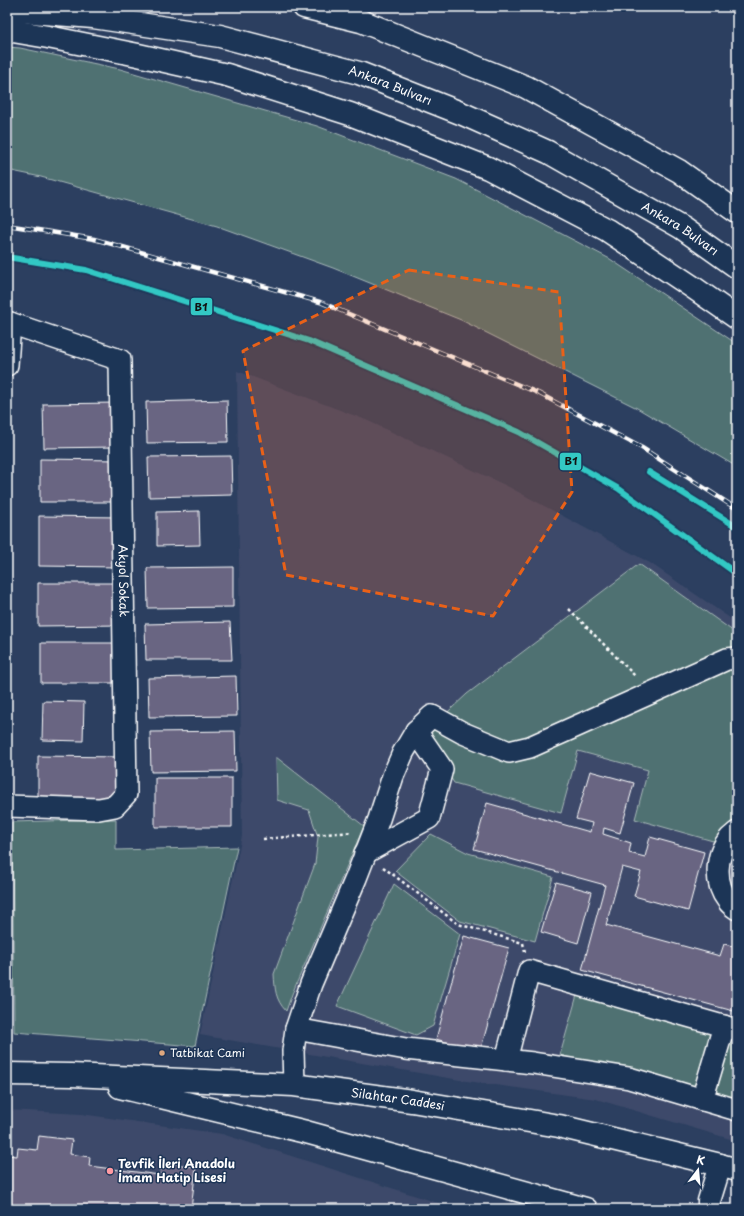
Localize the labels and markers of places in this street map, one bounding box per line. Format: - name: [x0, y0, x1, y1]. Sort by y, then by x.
- place label: Tatbikat Cami: [170, 1044, 245, 1061]
- marker: Tatbikat Cami: [157, 1048, 167, 1058]
- place label: Tevfik İleri Anadolu İmam Hatip Lisesi: [118, 1154, 235, 1186]
- marker: Tevfik İleri Anadolu İmam Hatip Lisesi: [105, 1166, 115, 1176]

